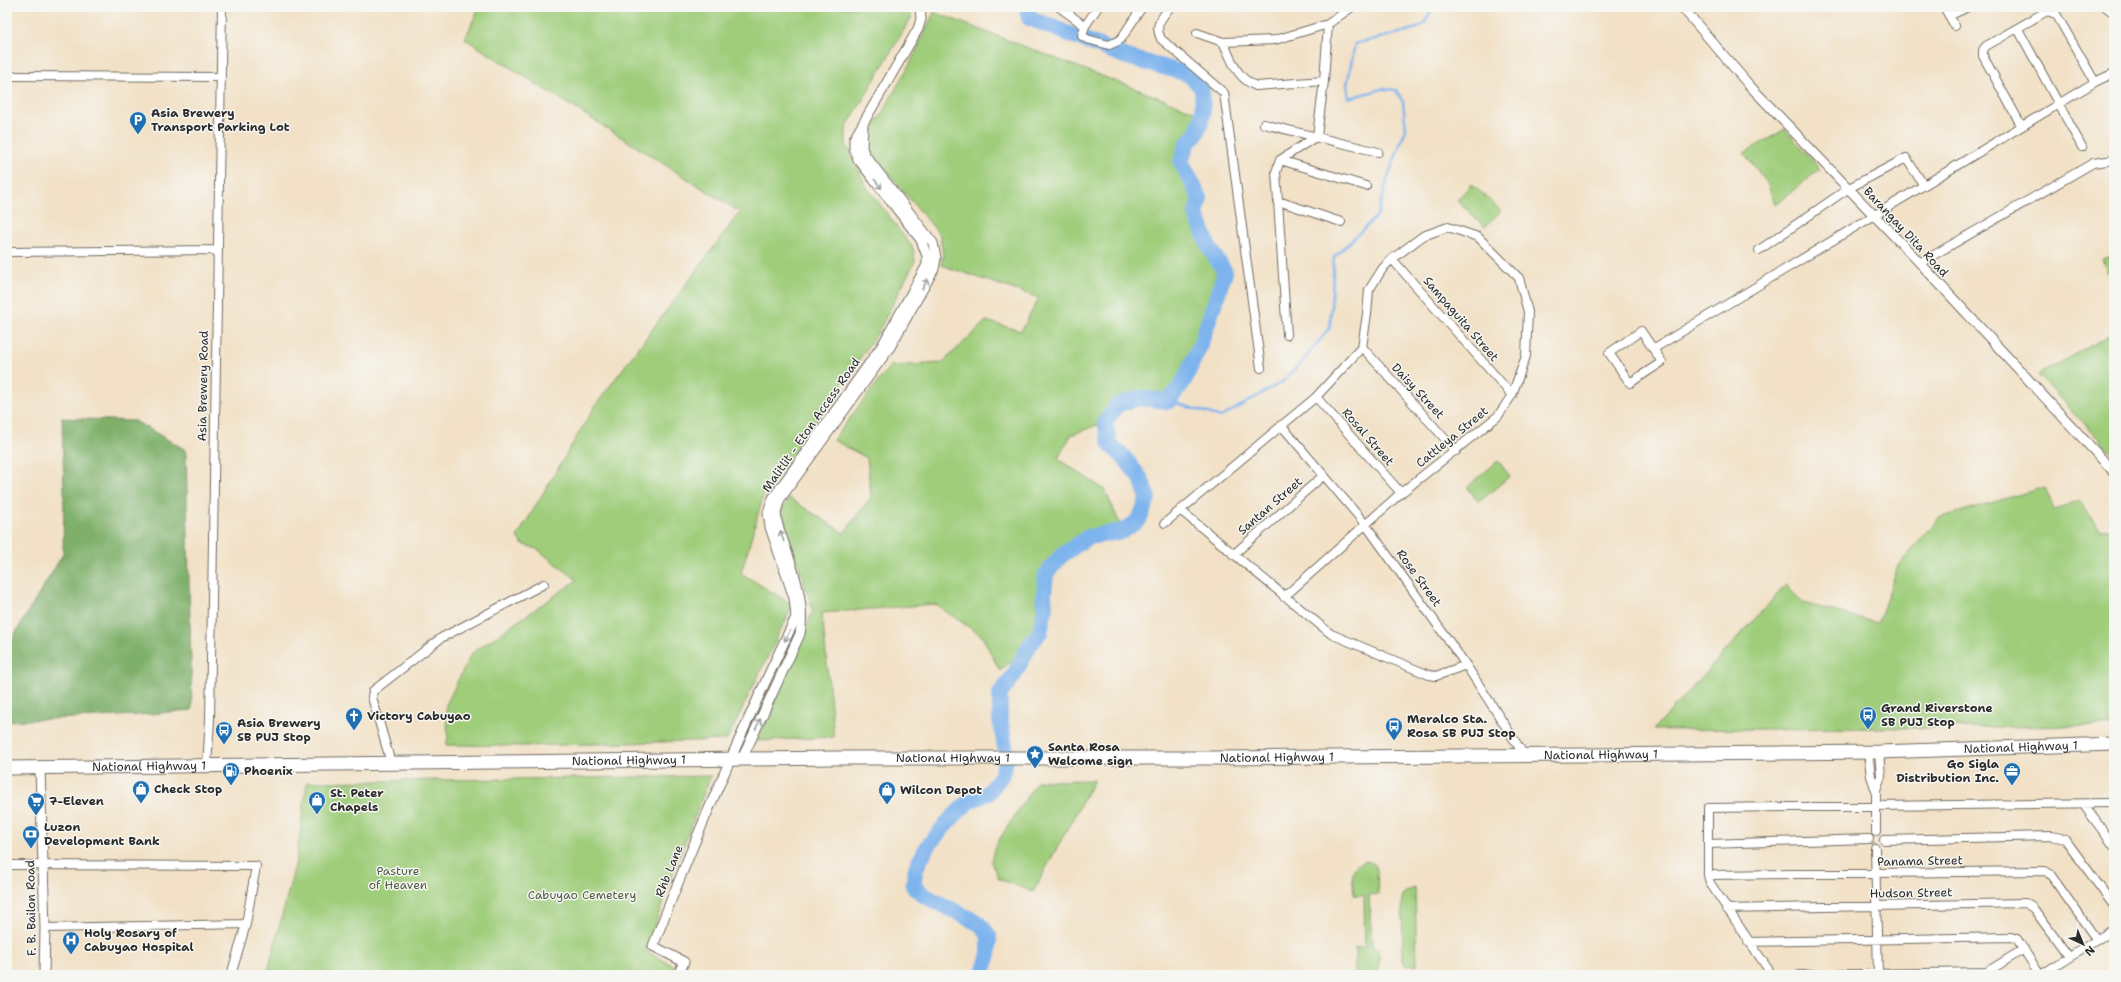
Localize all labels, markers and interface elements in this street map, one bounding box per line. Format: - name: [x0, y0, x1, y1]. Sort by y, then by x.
- place label: Asia Brewery Transport Parking Lot: [151, 105, 290, 135]
- parking icon: Asia Brewery Transport Parking Lot: [128, 110, 148, 135]
- one-way arrow: [873, 178, 882, 189]
- street label: Barangay Dita Road: [1860, 184, 1952, 281]
- street label: Sampaguita Street: [1420, 273, 1502, 365]
- one-way arrow: [922, 279, 930, 291]
- street label: Asia Brewery Road: [194, 330, 212, 442]
- street label: Malitlit - Eton Access Road: [758, 354, 864, 495]
- street label: Daisy Street: [1388, 360, 1448, 422]
- street label: Cattleya Street: [1413, 403, 1491, 471]
- street label: Rosal Street: [1339, 405, 1397, 469]
- street label: Santan Street: [1234, 474, 1306, 538]
- one-way arrow: [777, 531, 785, 543]
- street label: Rose Street: [1393, 546, 1445, 610]
- one-way arrow: [783, 629, 790, 641]
- place label: Grand Riverstone SB PUJ Stop: [1881, 700, 1993, 730]
- bus stop icon: Grand Riverstone SB PUJ Stop: [1858, 705, 1878, 730]
- church icon: Victory Cabuyao: [344, 706, 364, 731]
- place label: Victory Cabuyao: [367, 708, 471, 724]
- place label: Meralco Sta. Rosa SB PUJ Stop: [1407, 711, 1516, 741]
- place label: Asia Brewery SB PUJ Stop: [237, 715, 321, 745]
- bus stop icon: Meralco Sta. Rosa SB PUJ Stop: [1384, 716, 1404, 741]
- one-way arrow: [755, 718, 762, 730]
- bus stop icon: Asia Brewery SB PUJ Stop: [214, 720, 234, 745]
- street label: National Highway 1: [1963, 737, 2078, 757]
- place label: Santa Rosa Welcome sign: [1048, 739, 1133, 769]
- place icon: Santa Rosa Welcome sign: [1025, 744, 1045, 769]
- street label: National Highway 1: [1544, 746, 1658, 763]
- street label: National Highway 1: [1220, 749, 1334, 766]
- street label: National Highway 1: [896, 750, 1010, 766]
- street label: National Highway 1: [572, 752, 686, 769]
- place label: Go Sigla Distribution Inc.: [1896, 756, 2000, 786]
- street label: National Highway 1: [92, 758, 206, 775]
- fuel station icon: Phoenix: [221, 761, 241, 786]
- office icon: Go Sigla Distribution Inc.: [2002, 761, 2022, 786]
- place label: Phoenix: [244, 763, 293, 779]
- shop icon: Check Stop: [131, 779, 151, 804]
- shop icon: Wilcon Depot: [877, 780, 897, 805]
- place label: Check Stop: [154, 781, 222, 797]
- place label: Wilcon Depot: [900, 782, 982, 798]
- place label: St. Peter Chapels: [330, 785, 384, 815]
- shop icon: St. Peter Chapels: [307, 790, 327, 815]
- supermarket icon: 7-Eleven: [26, 791, 46, 816]
- place label: 7-Eleven: [49, 793, 104, 809]
- place label: Luzon Development Bank: [44, 819, 160, 849]
- bank icon: Luzon Development Bank: [21, 824, 41, 849]
- street label: Rhb Lane: [651, 842, 687, 899]
- street label: Panama Street: [1877, 852, 1963, 870]
- street label: F. B. Bailon Road: [22, 859, 40, 956]
- park label: Pasture of Heaven: [369, 863, 427, 893]
- street label: Hudson Street: [1869, 884, 1953, 902]
- park label: Cabuyao Cemetery: [528, 887, 636, 903]
- north arrow: [2063, 924, 2103, 964]
- place label: Holy Rosary of Cabuyao Hospital: [84, 925, 194, 955]
- hospital icon: Holy Rosary of Cabuyao Hospital: [61, 930, 81, 955]
- text: N: [2081, 942, 2098, 959]

